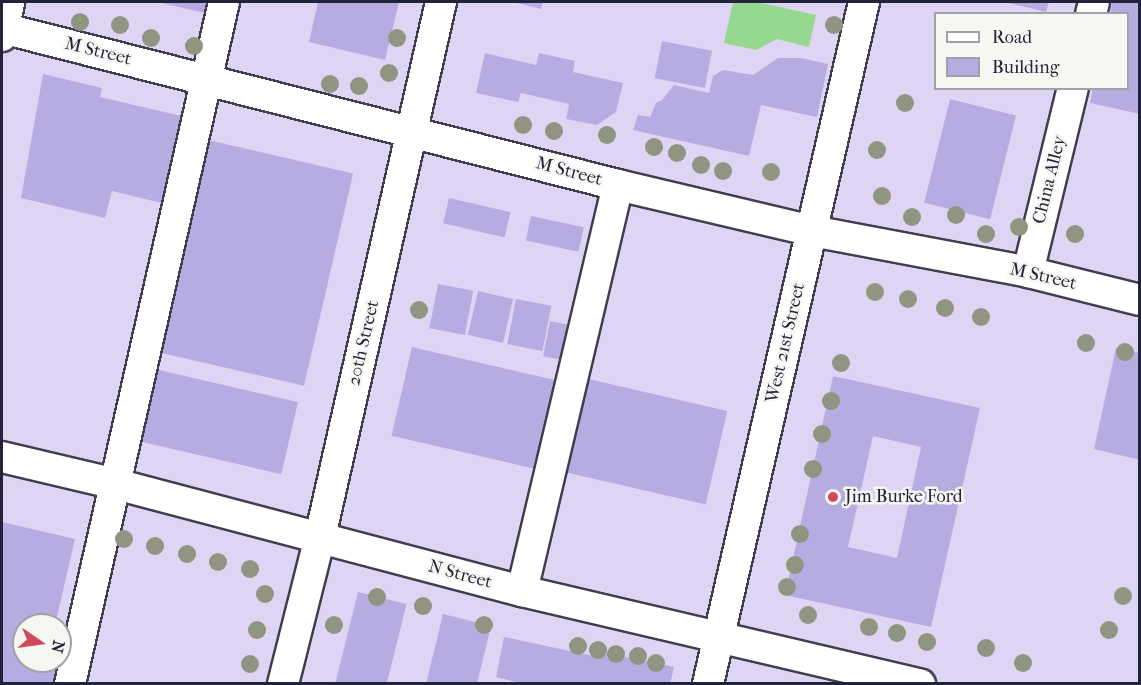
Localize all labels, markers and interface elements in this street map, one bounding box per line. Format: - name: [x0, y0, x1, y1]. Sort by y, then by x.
- legend: [934, 12, 1129, 90]
- text: Road: [992, 27, 1032, 48]
- street label: M Street: [62, 33, 134, 71]
- text: Building: [992, 57, 1059, 78]
- street label: China Alley: [1029, 134, 1071, 226]
- street label: M Street: [533, 153, 605, 191]
- street label: M Street: [1008, 259, 1078, 295]
- street label: West 21st Street: [762, 281, 810, 405]
- street label: 20th Street: [344, 298, 384, 388]
- place label: Jim Burke Ford: [845, 486, 963, 508]
- marker: Jim Burke Ford: [826, 490, 840, 504]
- street label: N Street: [426, 556, 494, 594]
- north arrow: [12, 613, 72, 673]
- text: N: [47, 639, 69, 655]

